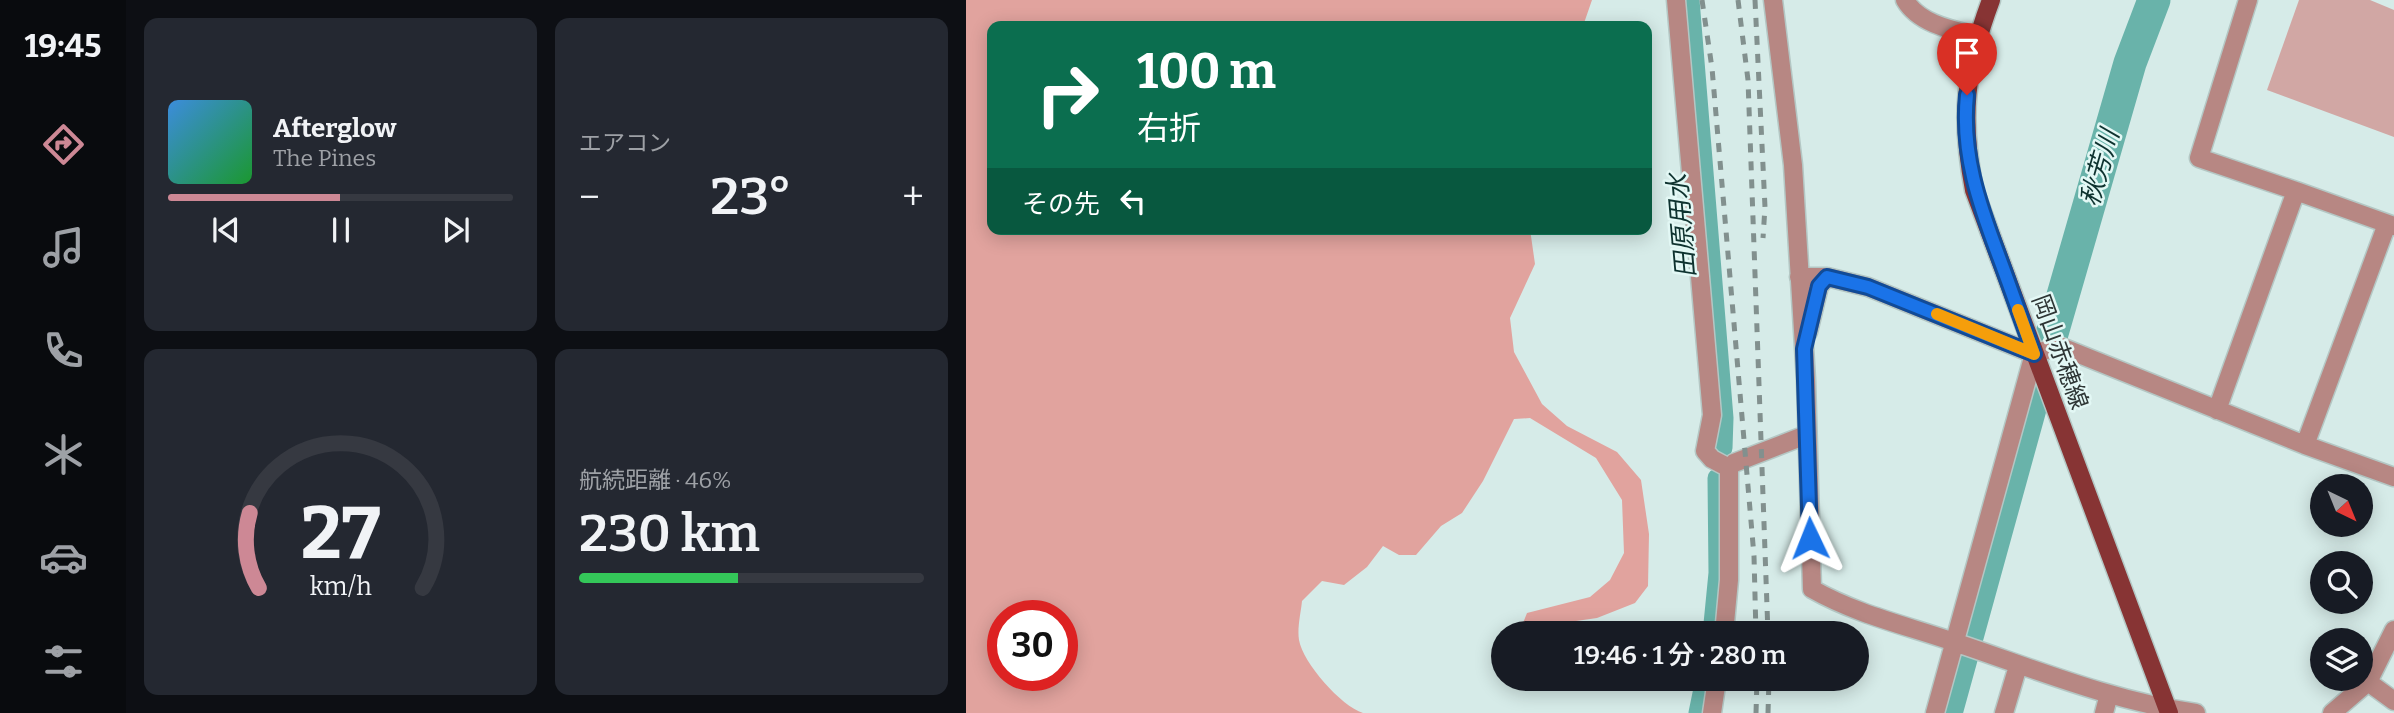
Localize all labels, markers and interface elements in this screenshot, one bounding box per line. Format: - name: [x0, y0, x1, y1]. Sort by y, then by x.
- pin: [1937, 23, 1997, 95]
- text: 19:45: [24, 27, 102, 65]
- icon: arrive: [1948, 34, 1986, 72]
- text: 100 m: [1137, 42, 1276, 101]
- icon: right: [1022, 49, 1113, 140]
- text: 右折: [1137, 109, 1201, 147]
- text: Afterglow: [273, 113, 396, 144]
- icon: directions: [39, 120, 88, 169]
- water label: 秋芳川: [2074, 123, 2126, 210]
- text: エアコン: [579, 129, 671, 157]
- text: The Pines: [273, 144, 376, 172]
- text: 23°: [710, 165, 792, 228]
- water label: 田原用水: [1662, 170, 1702, 279]
- text: −: [579, 174, 600, 220]
- text: +: [902, 174, 924, 220]
- icon: left: [1114, 182, 1152, 220]
- text: その先: [1022, 189, 1100, 220]
- icon: previous: [207, 211, 245, 249]
- icon: pause: [322, 211, 360, 249]
- icon: next: [437, 211, 475, 249]
- icon: music: [39, 223, 88, 272]
- street label: 岡山赤穂線: [2026, 291, 2094, 413]
- icon: phone: [39, 326, 88, 375]
- icon: climate: [39, 430, 88, 479]
- text: 航続距離 · 46%: [579, 466, 731, 494]
- north arrow: [2310, 474, 2373, 537]
- map controls: [2310, 474, 2373, 691]
- text: 27: [301, 490, 380, 577]
- position arrow: [1773, 501, 1847, 575]
- text: 230 km: [579, 502, 760, 565]
- icon: car: [39, 533, 88, 582]
- button: search: [2310, 551, 2373, 614]
- text: km/h: [310, 572, 372, 602]
- speed limit sign: 30: [987, 600, 1078, 691]
- button: layers: [2310, 628, 2373, 691]
- icon: filters: [39, 637, 88, 686]
- text: 19:46 · 1 分 · 280 m: [1574, 640, 1786, 671]

